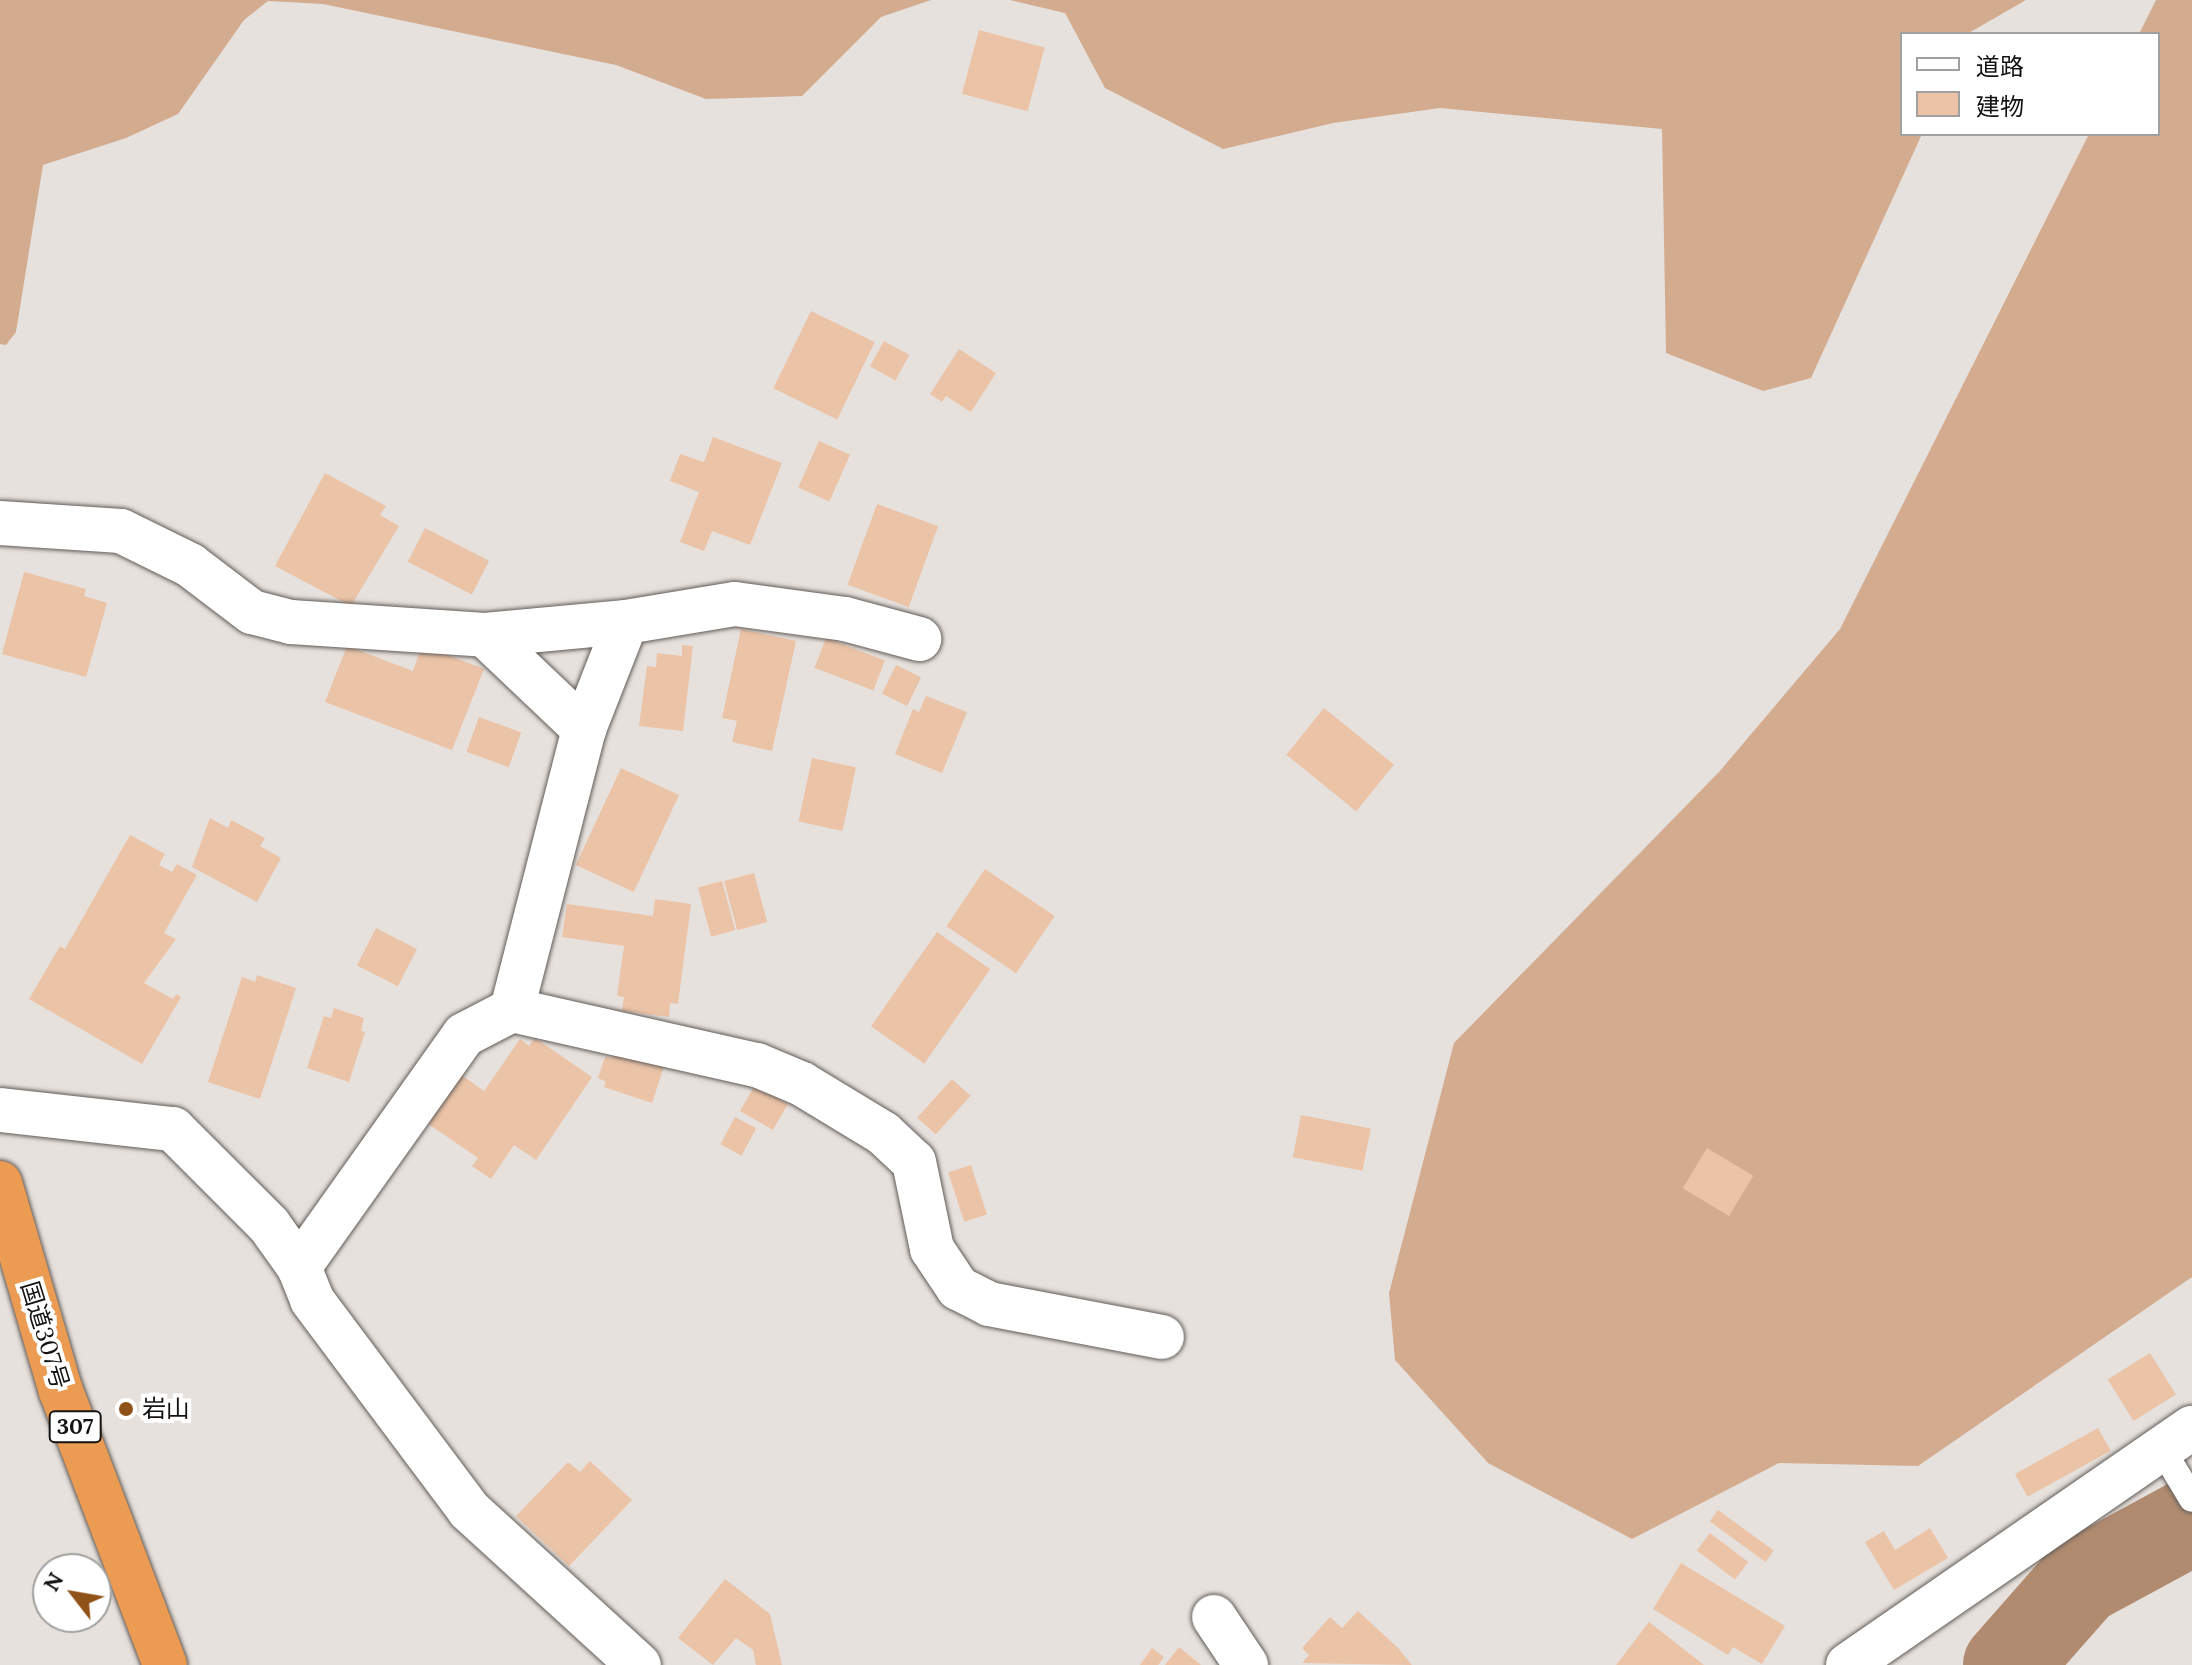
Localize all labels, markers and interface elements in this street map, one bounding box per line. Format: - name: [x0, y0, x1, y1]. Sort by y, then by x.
- legend: [1900, 32, 2160, 136]
- text: 道路: [1976, 51, 2024, 82]
- text: 建物: [1976, 91, 2024, 122]
- street label: 国道307号: [15, 1278, 75, 1392]
- place label: 岩山: [142, 1395, 190, 1423]
- marker: 岩山: [117, 1400, 135, 1418]
- road number: 307: [47, 1409, 103, 1445]
- north arrow: [32, 1553, 112, 1633]
- text: N: [37, 1567, 70, 1596]

